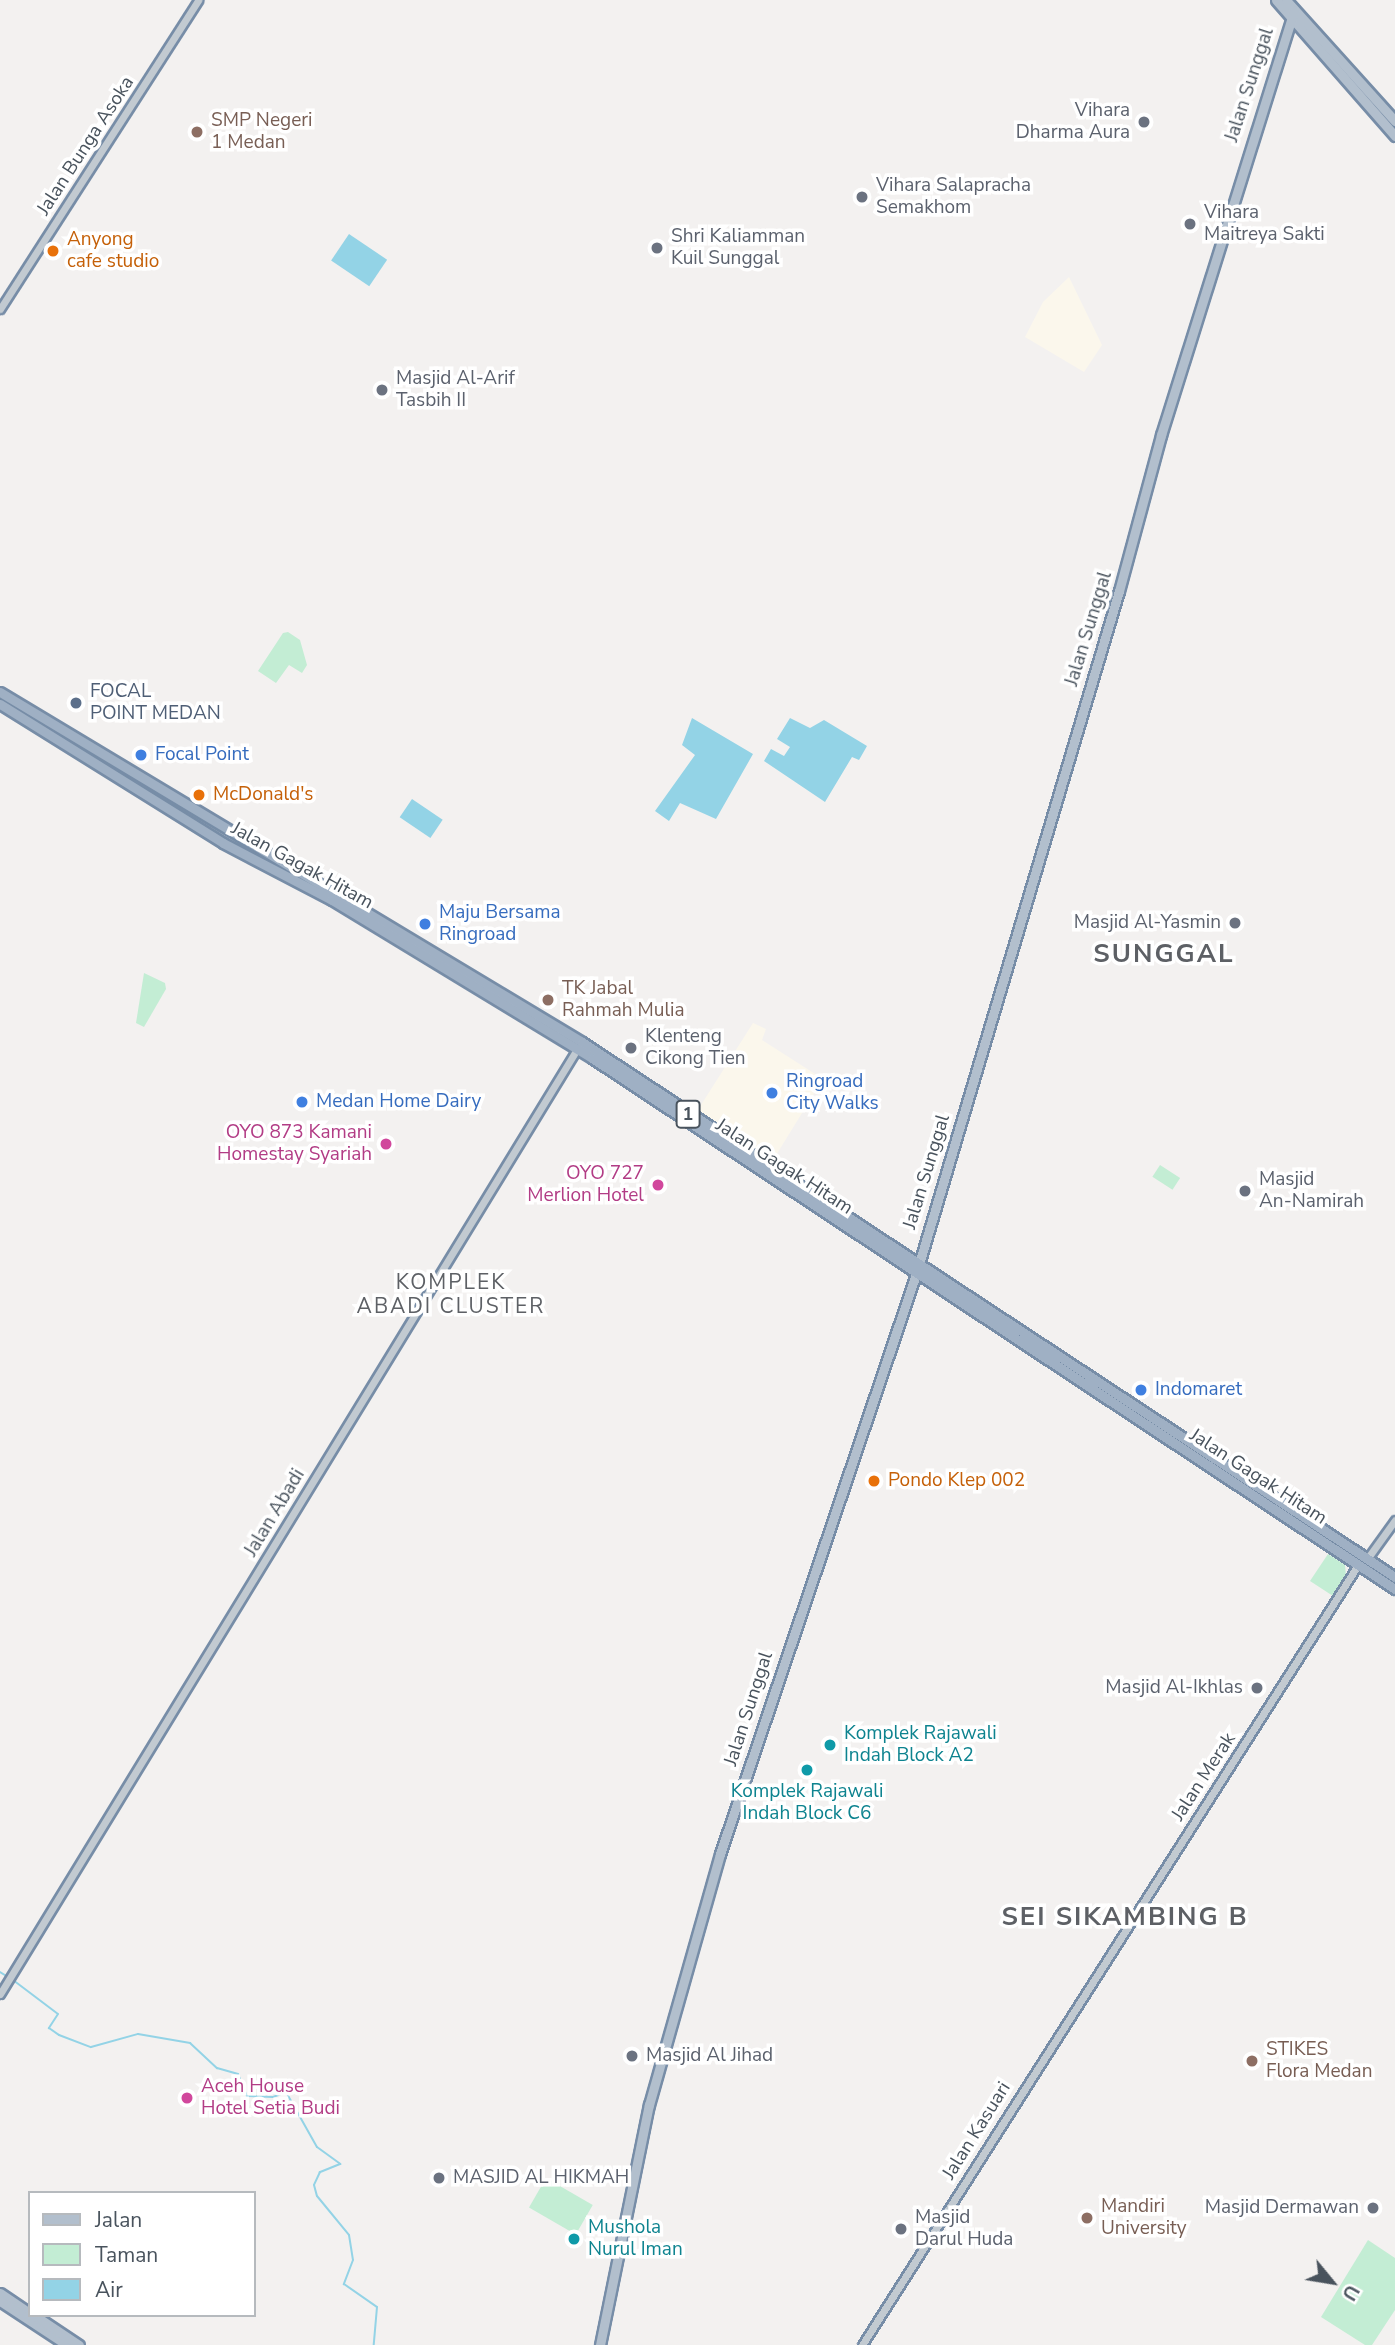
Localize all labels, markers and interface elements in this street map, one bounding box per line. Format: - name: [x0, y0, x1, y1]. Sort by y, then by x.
- street label: Jalan Sunggal: [1221, 25, 1279, 145]
- street label: Jalan Bunga Asoka: [33, 72, 139, 220]
- place label: Vihara Dharma Aura: [1016, 100, 1130, 144]
- place label: SMP Negeri 1 Medan: [211, 110, 312, 154]
- marker: Vihara Dharma Aura: [1136, 114, 1152, 130]
- marker: SMP Negeri 1 Medan: [189, 124, 205, 140]
- place label: Vihara Salapracha Semakhom: [876, 175, 1031, 219]
- marker: Vihara Salapracha Semakhom: [854, 189, 870, 205]
- place label: Vihara Maitreya Sakti: [1204, 202, 1325, 246]
- marker: Vihara Maitreya Sakti: [1182, 216, 1198, 232]
- place label: Shri Kaliamman Kuil Sunggal: [671, 226, 805, 270]
- place label: Anyong cafe studio: [67, 229, 159, 273]
- marker: Shri Kaliamman Kuil Sunggal: [649, 240, 665, 256]
- marker: Anyong cafe studio: [45, 243, 61, 259]
- place label: Masjid Al-Arif Tasbih II: [396, 368, 515, 412]
- marker: Masjid Al-Arif Tasbih II: [374, 382, 390, 398]
- street label: Jalan Sunggal: [1061, 569, 1117, 689]
- place label: FOCAL POINT MEDAN: [90, 681, 221, 725]
- marker: FOCAL POINT MEDAN: [68, 695, 84, 711]
- place label: Focal Point: [155, 744, 249, 766]
- marker: Focal Point: [133, 747, 149, 763]
- place label: McDonald's: [213, 784, 314, 806]
- marker: McDonald's: [191, 787, 207, 803]
- street label: Jalan Gagak Hitam: [227, 818, 377, 914]
- place label: Maju Bersama Ringroad: [439, 902, 561, 946]
- place label: Masjid Al-Yasmin: [1074, 912, 1221, 934]
- marker: Masjid Al-Yasmin: [1227, 915, 1243, 931]
- marker: Maju Bersama Ringroad: [417, 916, 433, 932]
- district label: SUNGGAL: [1094, 938, 1234, 970]
- place label: TK Jabal Rahmah Mulia: [562, 978, 685, 1022]
- marker: TK Jabal Rahmah Mulia: [540, 992, 556, 1008]
- place label: Klenteng Cikong Tien: [645, 1026, 746, 1070]
- marker: Klenteng Cikong Tien: [623, 1040, 639, 1056]
- place label: Ringroad City Walks: [786, 1071, 879, 1115]
- marker: Ringroad City Walks: [764, 1085, 780, 1101]
- place label: Medan Home Dairy: [316, 1091, 481, 1113]
- marker: Medan Home Dairy: [294, 1094, 310, 1110]
- road number: 1: [674, 1100, 702, 1128]
- street label: Jalan Sunggal: [899, 1112, 955, 1232]
- street label: Jalan Gagak Hitam: [711, 1114, 857, 1220]
- place label: OYO 873 Kamani Homestay Syariah: [217, 1122, 372, 1166]
- marker: OYO 873 Kamani Homestay Syariah: [378, 1136, 394, 1152]
- place label: OYO 727 Merlion Hotel: [527, 1163, 644, 1207]
- place label: Masjid An-Namirah: [1259, 1169, 1364, 1213]
- marker: OYO 727 Merlion Hotel: [650, 1177, 666, 1193]
- marker: Masjid An-Namirah: [1237, 1183, 1253, 1199]
- district label: KOMPLEK ABADI CLUSTER: [358, 1269, 544, 1319]
- place label: Indomaret: [1155, 1379, 1242, 1401]
- marker: Indomaret: [1133, 1382, 1149, 1398]
- street label: Jalan Gagak Hitam: [1185, 1424, 1331, 1530]
- street label: Jalan Abadi: [240, 1465, 310, 1561]
- place label: Pondo Klep 002: [888, 1470, 1025, 1492]
- marker: Pondo Klep 002: [866, 1473, 882, 1489]
- street label: Jalan Sunggal: [720, 1649, 778, 1769]
- place label: Masjid Al-Ikhlas: [1105, 1677, 1243, 1699]
- marker: Masjid Al-Ikhlas: [1249, 1680, 1265, 1696]
- place label: Komplek Rajawali Indah Block A2: [844, 1723, 997, 1767]
- street label: Jalan Merak: [1167, 1729, 1241, 1825]
- marker: Komplek Rajawali Indah Block A2: [822, 1737, 838, 1753]
- marker: Komplek Rajawali Indah Block C6: [799, 1762, 815, 1778]
- place label: Komplek Rajawali Indah Block C6: [731, 1781, 883, 1825]
- district label: SEI SIKAMBING B: [1003, 1901, 1247, 1933]
- place label: STIKES Flora Medan: [1266, 2039, 1372, 2083]
- place label: Masjid Al Jihad: [646, 2045, 773, 2067]
- marker: Masjid Al Jihad: [624, 2048, 640, 2064]
- marker: STIKES Flora Medan: [1244, 2053, 1260, 2069]
- place label: Aceh House Hotel Setia Budi: [201, 2076, 340, 2120]
- street label: Jalan Kasuari: [938, 2078, 1016, 2184]
- marker: Aceh House Hotel Setia Budi: [179, 2090, 195, 2106]
- place label: MASJID AL HIKMAH: [453, 2167, 629, 2189]
- marker: MASJID AL HIKMAH: [431, 2170, 447, 2186]
- legend: [28, 2191, 256, 2317]
- place label: Mandiri University: [1101, 2196, 1187, 2240]
- place label: Masjid Dermawan: [1205, 2197, 1359, 2219]
- marker: Masjid Dermawan: [1365, 2200, 1381, 2216]
- text: Jalan: [95, 2206, 142, 2234]
- place label: Masjid Darul Huda: [915, 2207, 1013, 2251]
- marker: Mandiri University: [1079, 2210, 1095, 2226]
- place label: Mushola Nurul Iman: [588, 2217, 683, 2261]
- marker: Masjid Darul Huda: [893, 2221, 909, 2237]
- marker: Mushola Nurul Iman: [566, 2231, 582, 2247]
- text: Taman: [95, 2241, 158, 2269]
- north arrow: [1297, 2247, 1367, 2317]
- text: Air: [95, 2276, 123, 2304]
- text: U: [1335, 2280, 1365, 2305]

